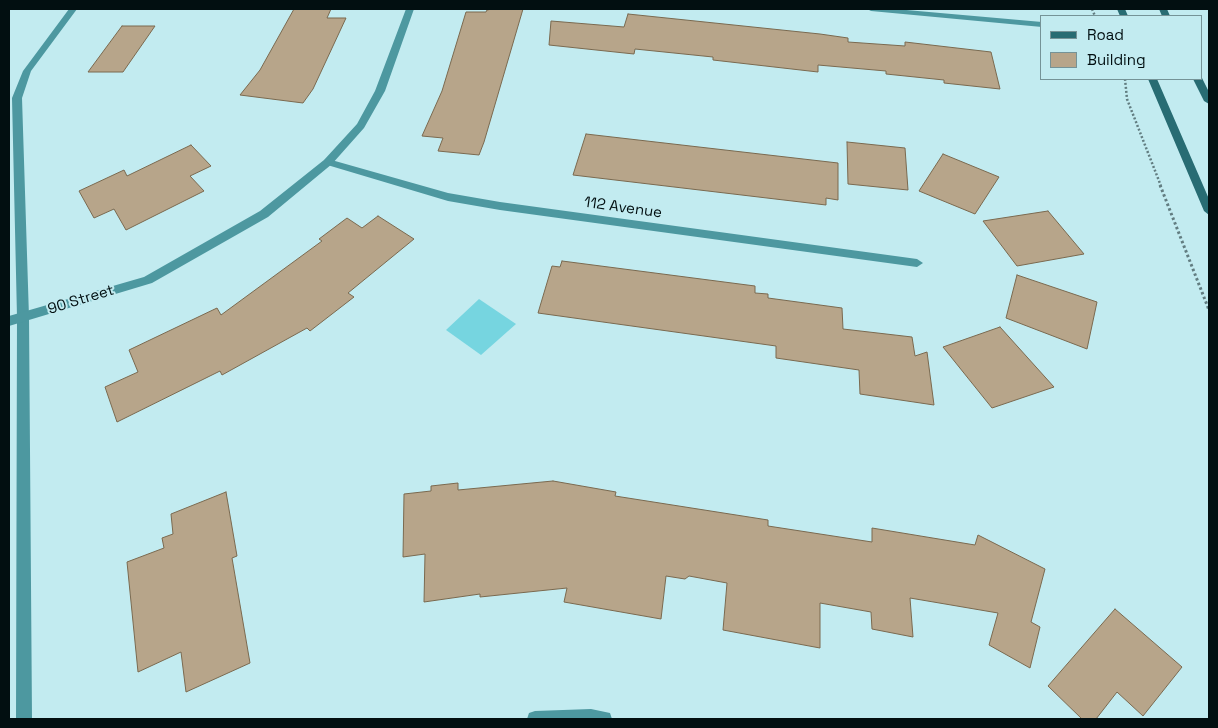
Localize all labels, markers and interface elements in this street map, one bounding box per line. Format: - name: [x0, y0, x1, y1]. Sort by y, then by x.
- legend: [1040, 15, 1203, 80]
- text: Road: [1087, 25, 1124, 44]
- text: Building: [1087, 50, 1146, 69]
- street label: 112 Avenue: [583, 194, 663, 222]
- street label: 90 Street: [46, 281, 116, 319]

